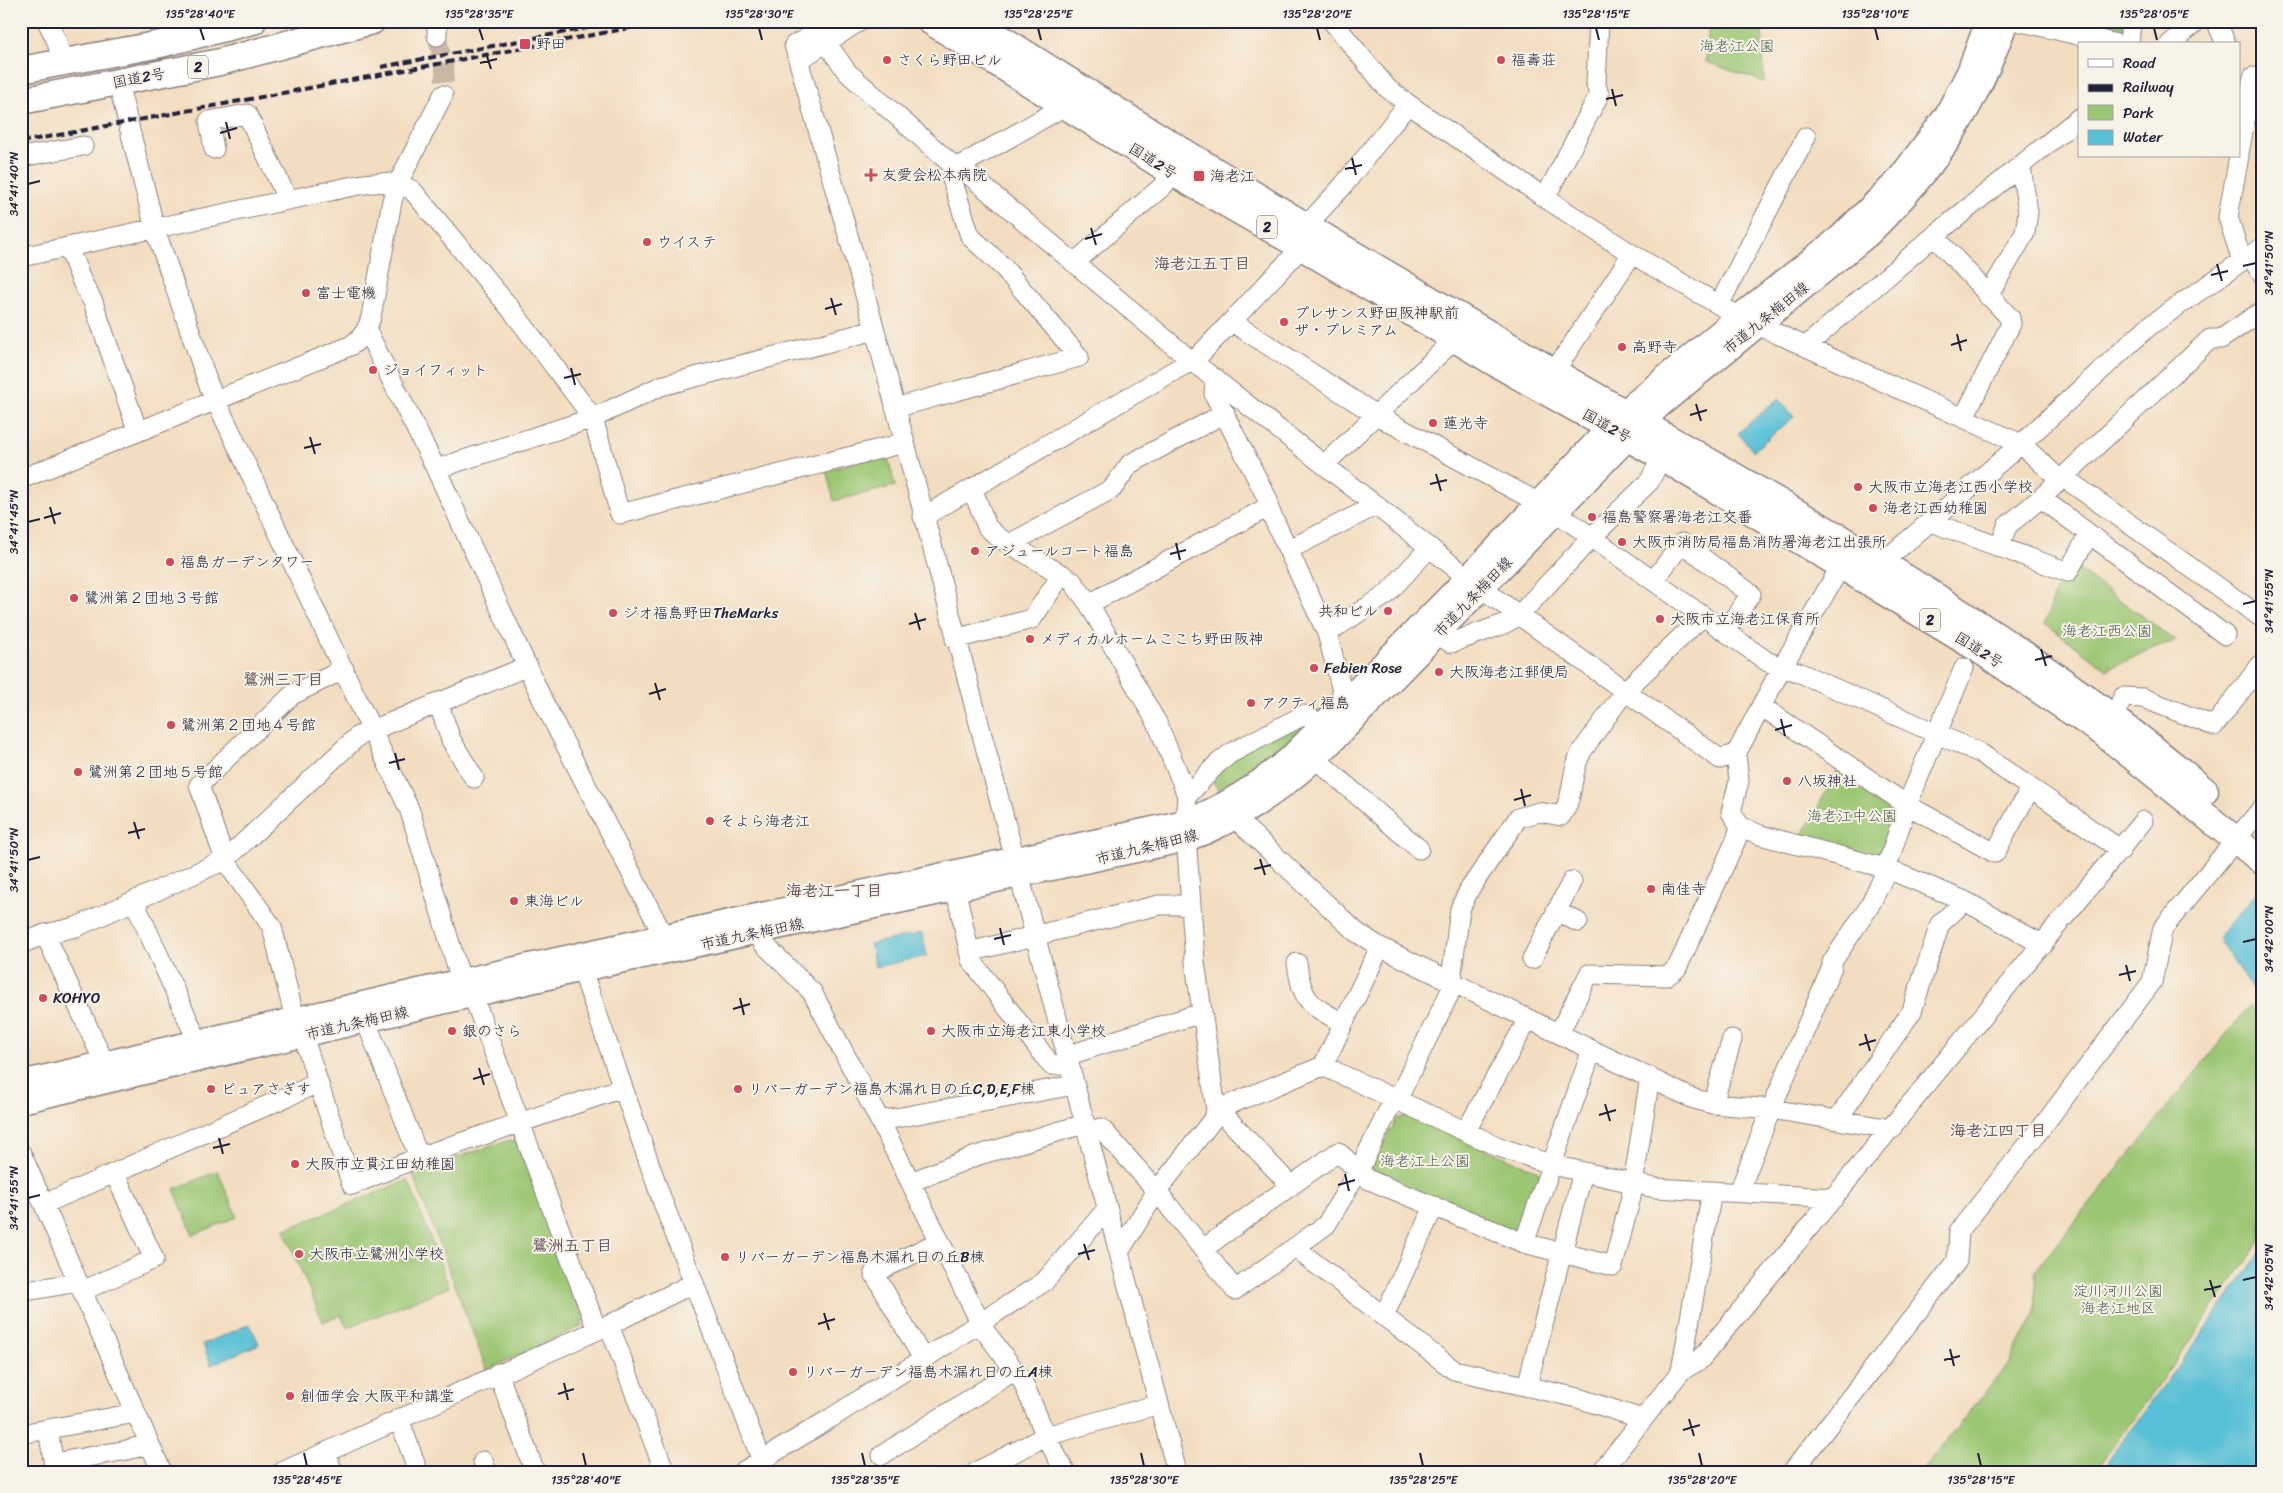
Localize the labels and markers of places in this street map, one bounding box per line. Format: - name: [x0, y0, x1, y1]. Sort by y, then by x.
- place label: 野田: [536, 31, 566, 57]
- marker: 野田: [518, 37, 532, 51]
- place label: さくら野田ビル: [897, 47, 1002, 73]
- place label: 福壽荘: [1511, 47, 1556, 73]
- marker: さくら野田ビル: [881, 54, 893, 66]
- marker: 福壽荘: [1495, 54, 1507, 66]
- place label: 友愛会松本病院: [882, 162, 987, 188]
- place label: 海老江: [1210, 163, 1255, 189]
- marker: 友愛会松本病院: [864, 168, 878, 182]
- marker: 海老江: [1192, 169, 1206, 183]
- place label: ウイステ: [657, 229, 717, 255]
- marker: ウイステ: [641, 236, 653, 248]
- place label: 富士電機: [316, 280, 376, 306]
- marker: 富士電機: [300, 287, 312, 299]
- place label: プレサンス野田阪神駅前 ザ・プレミアム: [1294, 300, 1459, 343]
- marker: プレサンス野田阪神駅前 ザ・プレミアム: [1278, 316, 1290, 328]
- place label: 高野寺: [1632, 334, 1677, 360]
- marker: 高野寺: [1616, 341, 1628, 353]
- place label: ジョイフィット: [383, 357, 488, 383]
- marker: ジョイフィット: [367, 364, 379, 376]
- place label: 蓮光寺: [1443, 410, 1488, 436]
- marker: 蓮光寺: [1427, 417, 1439, 429]
- place label: 大阪市立海老江西小学校: [1868, 474, 2033, 500]
- marker: 大阪市立海老江西小学校: [1852, 481, 1864, 493]
- place label: 海老江西幼稚園: [1883, 495, 1988, 521]
- marker: 海老江西幼稚園: [1867, 502, 1879, 514]
- place label: 福島警察署海老江交番: [1602, 504, 1752, 530]
- marker: 福島警察署海老江交番: [1586, 511, 1598, 523]
- place label: 大阪市消防局福島消防署海老江出張所: [1632, 529, 1887, 555]
- marker: 大阪市消防局福島消防署海老江出張所: [1616, 536, 1628, 548]
- place label: アジュールコート福島: [985, 538, 1134, 564]
- marker: アジュールコート福島: [969, 545, 981, 557]
- place label: 福島ガーデンタワー: [180, 549, 314, 575]
- marker: 福島ガーデンタワー: [164, 556, 176, 568]
- place label: 鷺洲第２団地３号館: [84, 585, 219, 611]
- marker: 鷺洲第２団地３号館: [68, 592, 80, 604]
- place label: 共和ビル: [1318, 598, 1378, 624]
- place label: ジオ福島野田TheMarks: [623, 600, 778, 626]
- marker: 共和ビル: [1382, 605, 1394, 617]
- place label: 大阪市立海老江保育所: [1670, 606, 1820, 632]
- marker: ジオ福島野田TheMarks: [607, 607, 619, 619]
- marker: 大阪市立海老江保育所: [1654, 613, 1666, 625]
- place label: メディカルホームここち野田阪神: [1040, 626, 1264, 652]
- marker: メディカルホームここち野田阪神: [1024, 633, 1036, 645]
- place label: Febien Rose: [1324, 655, 1402, 681]
- place label: 大阪海老江郵便局: [1449, 659, 1569, 685]
- marker: Febien Rose: [1308, 662, 1320, 674]
- marker: 大阪海老江郵便局: [1433, 666, 1445, 678]
- place label: アクティ福島: [1261, 690, 1350, 716]
- marker: アクティ福島: [1245, 697, 1257, 709]
- place label: 鷺洲第２団地４号館: [181, 712, 316, 738]
- marker: 鷺洲第２団地４号館: [165, 719, 177, 731]
- place label: 鷺洲第２団地５号館: [88, 759, 223, 785]
- marker: 鷺洲第２団地５号館: [72, 766, 84, 778]
- place label: 八坂神社: [1797, 768, 1857, 794]
- marker: 八坂神社: [1781, 775, 1793, 787]
- place label: そよら海老江: [720, 808, 810, 834]
- marker: そよら海老江: [704, 815, 716, 827]
- place label: 南佳寺: [1661, 876, 1706, 902]
- marker: 南佳寺: [1645, 883, 1657, 895]
- place label: 東海ビル: [524, 888, 584, 914]
- marker: 東海ビル: [508, 895, 520, 907]
- place label: KOHYO: [53, 985, 101, 1011]
- marker: KOHYO: [37, 992, 49, 1004]
- place label: 銀のさら: [462, 1018, 522, 1044]
- place label: 大阪市立海老江東小学校: [941, 1018, 1106, 1044]
- marker: 銀のさら: [446, 1025, 458, 1037]
- marker: 大阪市立海老江東小学校: [925, 1025, 937, 1037]
- place label: ピュアさぎす: [221, 1076, 311, 1102]
- place label: リバーガーデン福島木漏れ日の丘C,D,E,F棟: [748, 1076, 1035, 1102]
- marker: ピュアさぎす: [205, 1083, 217, 1095]
- marker: リバーガーデン福島木漏れ日の丘C,D,E,F棟: [732, 1083, 744, 1095]
- place label: 大阪市立貫江田幼稚園: [305, 1151, 455, 1177]
- marker: 大阪市立貫江田幼稚園: [289, 1158, 301, 1170]
- place label: 大阪市立鷺洲小学校: [309, 1241, 444, 1267]
- place label: リバーガーデン福島木漏れ日の丘B棟: [735, 1244, 984, 1270]
- marker: 大阪市立鷺洲小学校: [293, 1248, 305, 1260]
- marker: リバーガーデン福島木漏れ日の丘B棟: [719, 1251, 731, 1263]
- place label: リバーガーデン福島木漏れ日の丘A棟: [803, 1359, 1053, 1385]
- marker: リバーガーデン福島木漏れ日の丘A棟: [787, 1366, 799, 1378]
- place label: 創価学会 大阪平和講堂: [300, 1383, 454, 1409]
- marker: 創価学会 大阪平和講堂: [284, 1390, 296, 1402]

